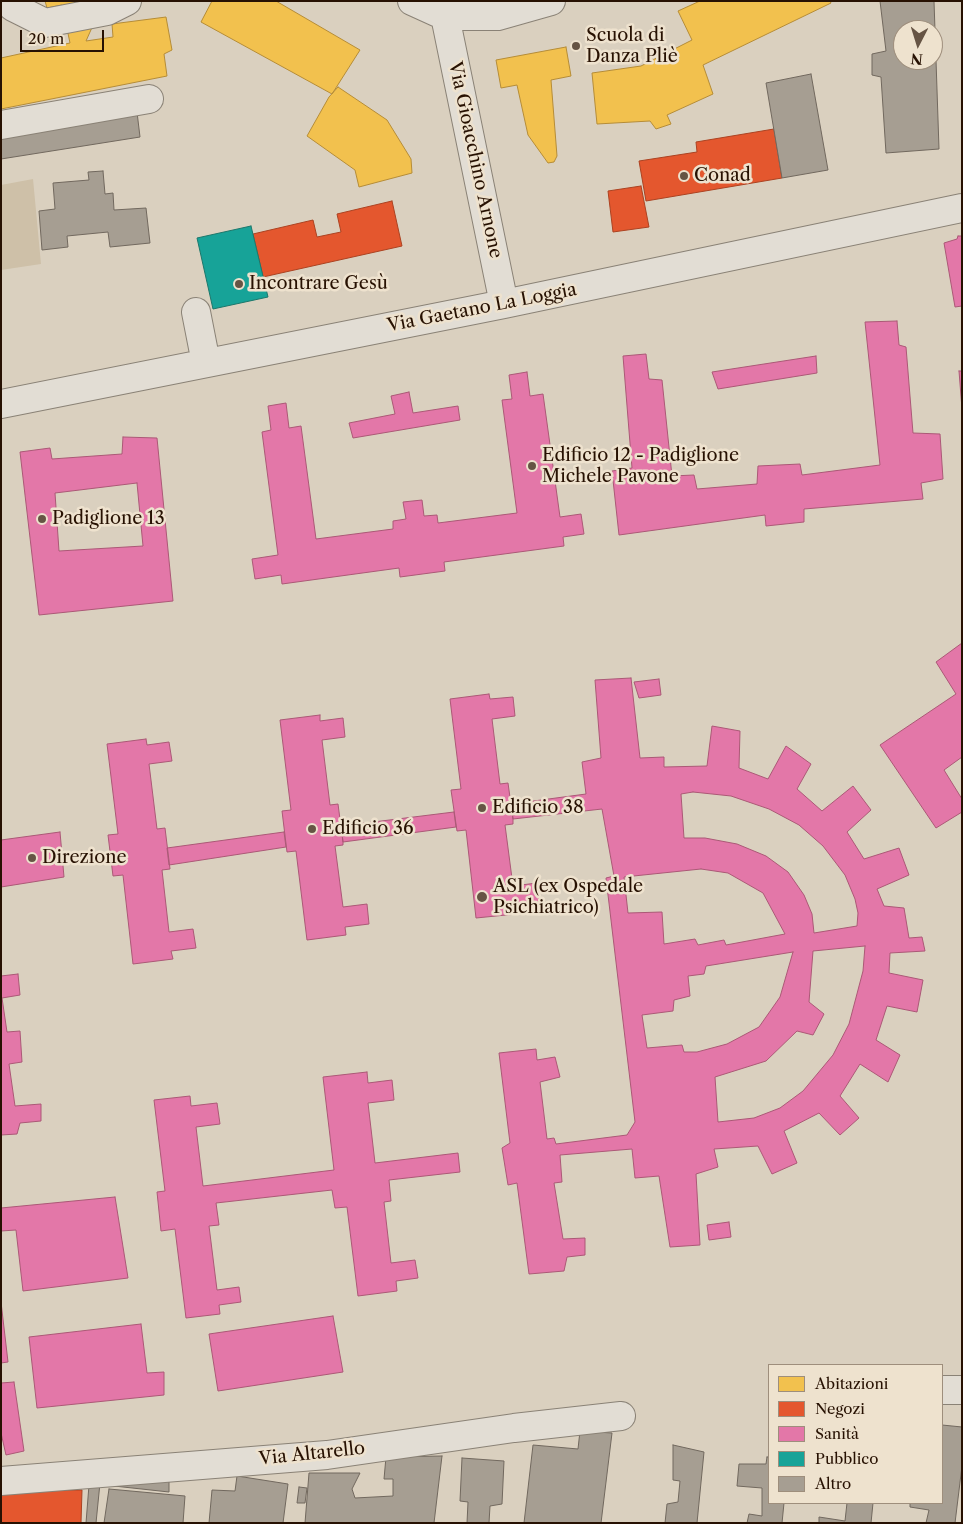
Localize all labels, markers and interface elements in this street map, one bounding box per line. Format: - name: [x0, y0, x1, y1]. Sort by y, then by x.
- scale bar: [22, 20, 106, 52]
- north arrow: [893, 20, 943, 70]
- place label: Scuola di Danza Pliè: [586, 25, 678, 68]
- text: 20 m: [28, 29, 64, 48]
- marker: Scuola di Danza Pliè: [570, 40, 582, 52]
- text: N: [910, 49, 924, 68]
- street label: Via Gioacchino Arnone: [444, 60, 506, 260]
- place label: Conad: [694, 165, 751, 187]
- marker: Conad: [678, 170, 690, 182]
- place label: Incontrare Gesù: [249, 273, 388, 295]
- marker: Incontrare Gesù: [233, 278, 245, 290]
- street label: Via Gaetano La Loggia: [385, 279, 579, 337]
- place label: Edificio 12 - Padiglione Michele Pavone: [542, 445, 739, 488]
- marker: Edificio 12 - Padiglione Michele Pavone: [526, 460, 538, 472]
- place label: Padiglione 13: [52, 508, 165, 530]
- marker: Padiglione 13: [36, 513, 48, 525]
- place label: Edificio 38: [492, 797, 584, 819]
- marker: Edificio 38: [476, 802, 488, 814]
- place label: Edificio 36: [322, 818, 413, 840]
- marker: Edificio 36: [306, 823, 318, 835]
- place label: Direzione: [42, 847, 127, 869]
- marker: Direzione: [26, 852, 38, 864]
- place label: ASL (ex Ospedale Psichiatrico): [493, 876, 643, 919]
- marker: ASL (ex Ospedale Psichiatrico): [475, 890, 489, 904]
- legend: [768, 1364, 943, 1504]
- text: Abitazioni: [815, 1374, 888, 1393]
- text: Negozi: [815, 1399, 865, 1418]
- text: Sanità: [815, 1424, 859, 1443]
- street label: Via Altarello: [258, 1438, 366, 1470]
- text: Pubblico: [815, 1449, 878, 1468]
- text: Altro: [815, 1474, 851, 1493]

